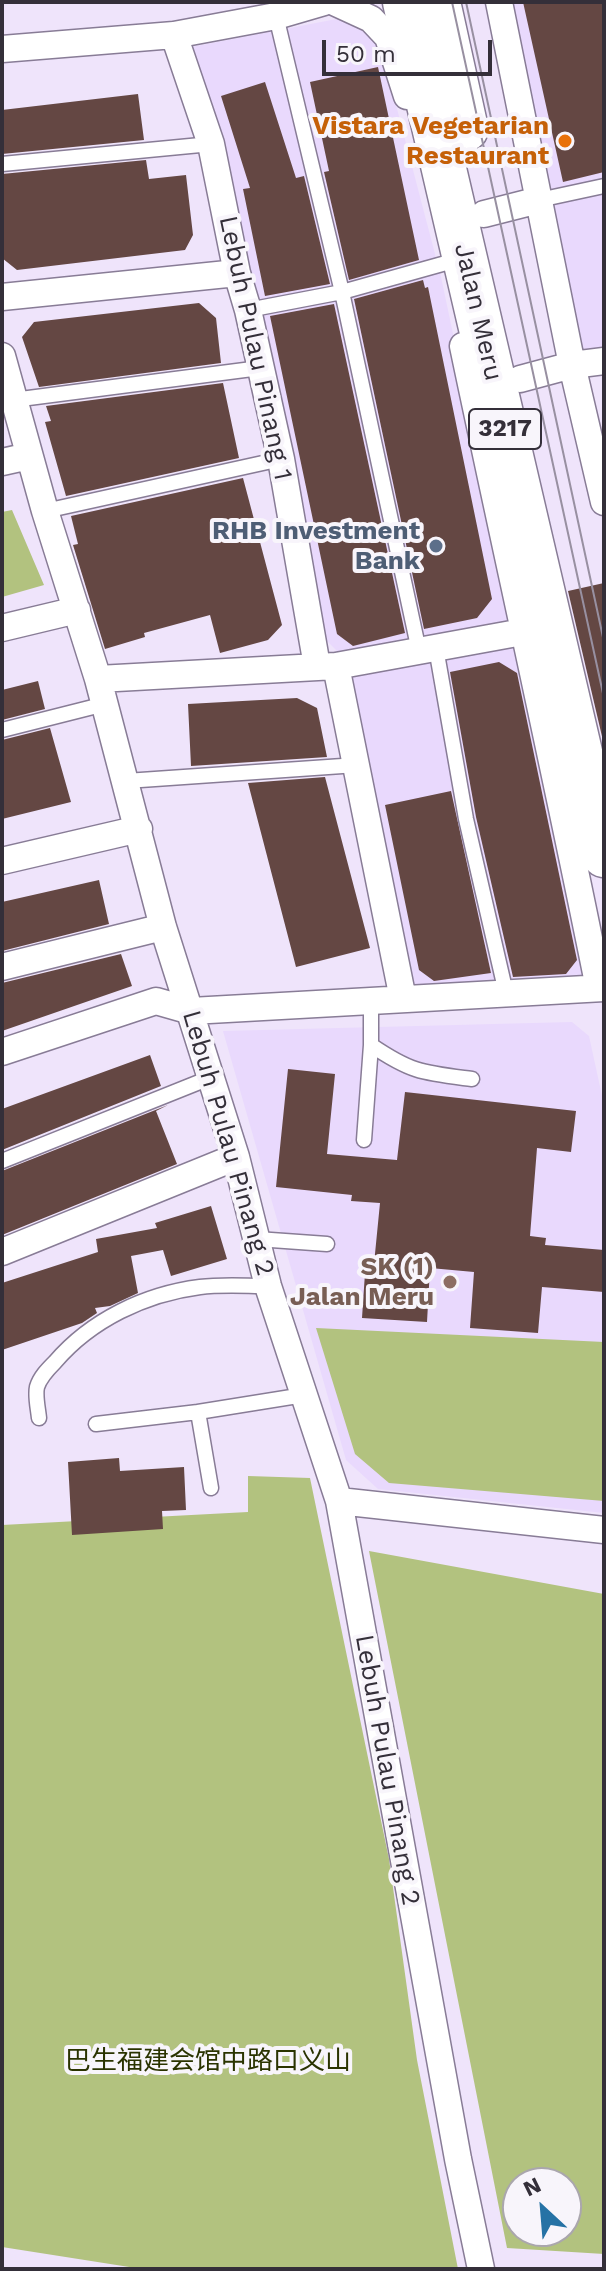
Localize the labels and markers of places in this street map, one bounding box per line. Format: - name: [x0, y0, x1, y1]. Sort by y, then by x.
- place label: Vistara Vegetarian Restaurant: [312, 110, 549, 172]
- marker: Vistara Vegetarian Restaurant: [556, 132, 574, 150]
- place label: RHB Investment Bank: [212, 515, 420, 576]
- marker: RHB Investment Bank: [427, 537, 445, 555]
- place label: SK (1) Jalan Meru: [290, 1251, 434, 1312]
- marker: SK (1) Jalan Meru: [441, 1273, 459, 1291]

